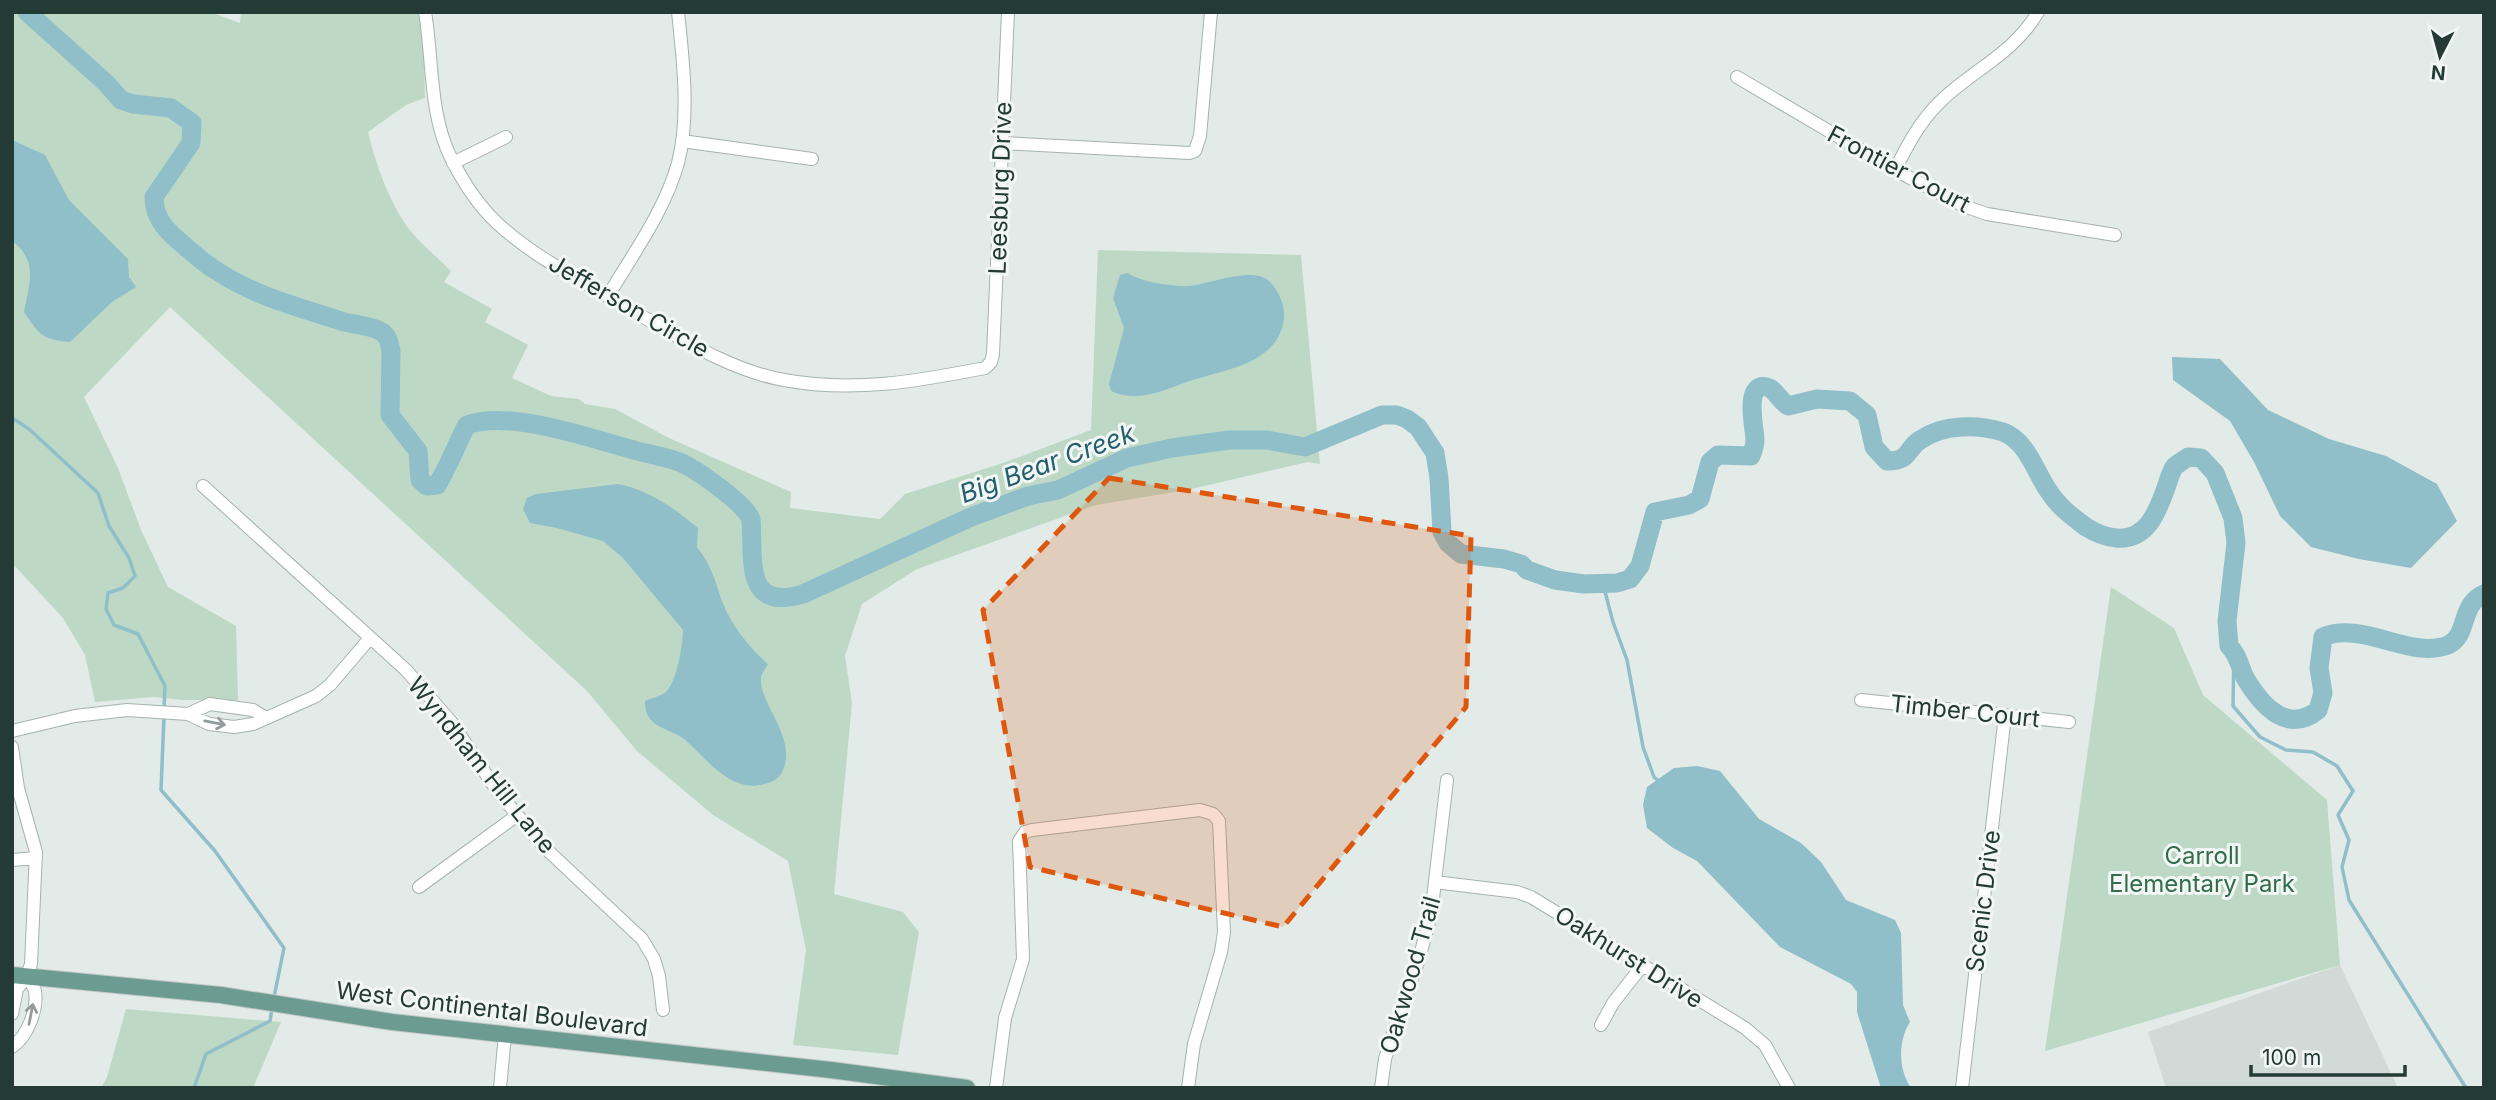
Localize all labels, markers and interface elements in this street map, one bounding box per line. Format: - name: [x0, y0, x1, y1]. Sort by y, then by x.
- north arrow: [2405, 21, 2475, 91]
- text: N: [2430, 60, 2447, 85]
- street label: Leesburg Drive: [982, 101, 1018, 275]
- street label: Frontier Court: [1823, 119, 1975, 219]
- street label: Jefferson Circle: [544, 248, 714, 364]
- water label: Big Bear Creek: [955, 417, 1140, 509]
- street label: Wyndham Hill Lane: [402, 671, 562, 859]
- street label: Timber Court: [1889, 689, 2041, 733]
- one-way arrow: [203, 717, 226, 731]
- street label: Scenic Drive: [1960, 828, 2006, 974]
- park label: Carroll Elementary Park: [2109, 841, 2295, 898]
- street label: Oakwood Trail: [1374, 893, 1446, 1057]
- street label: Oakhurst Drive: [1550, 900, 1708, 1014]
- street label: West Continental Boulevard: [335, 975, 649, 1043]
- one-way arrow: [25, 1003, 39, 1026]
- scale bar: [2251, 1034, 2405, 1078]
- text: 100 m: [2262, 1045, 2321, 1070]

